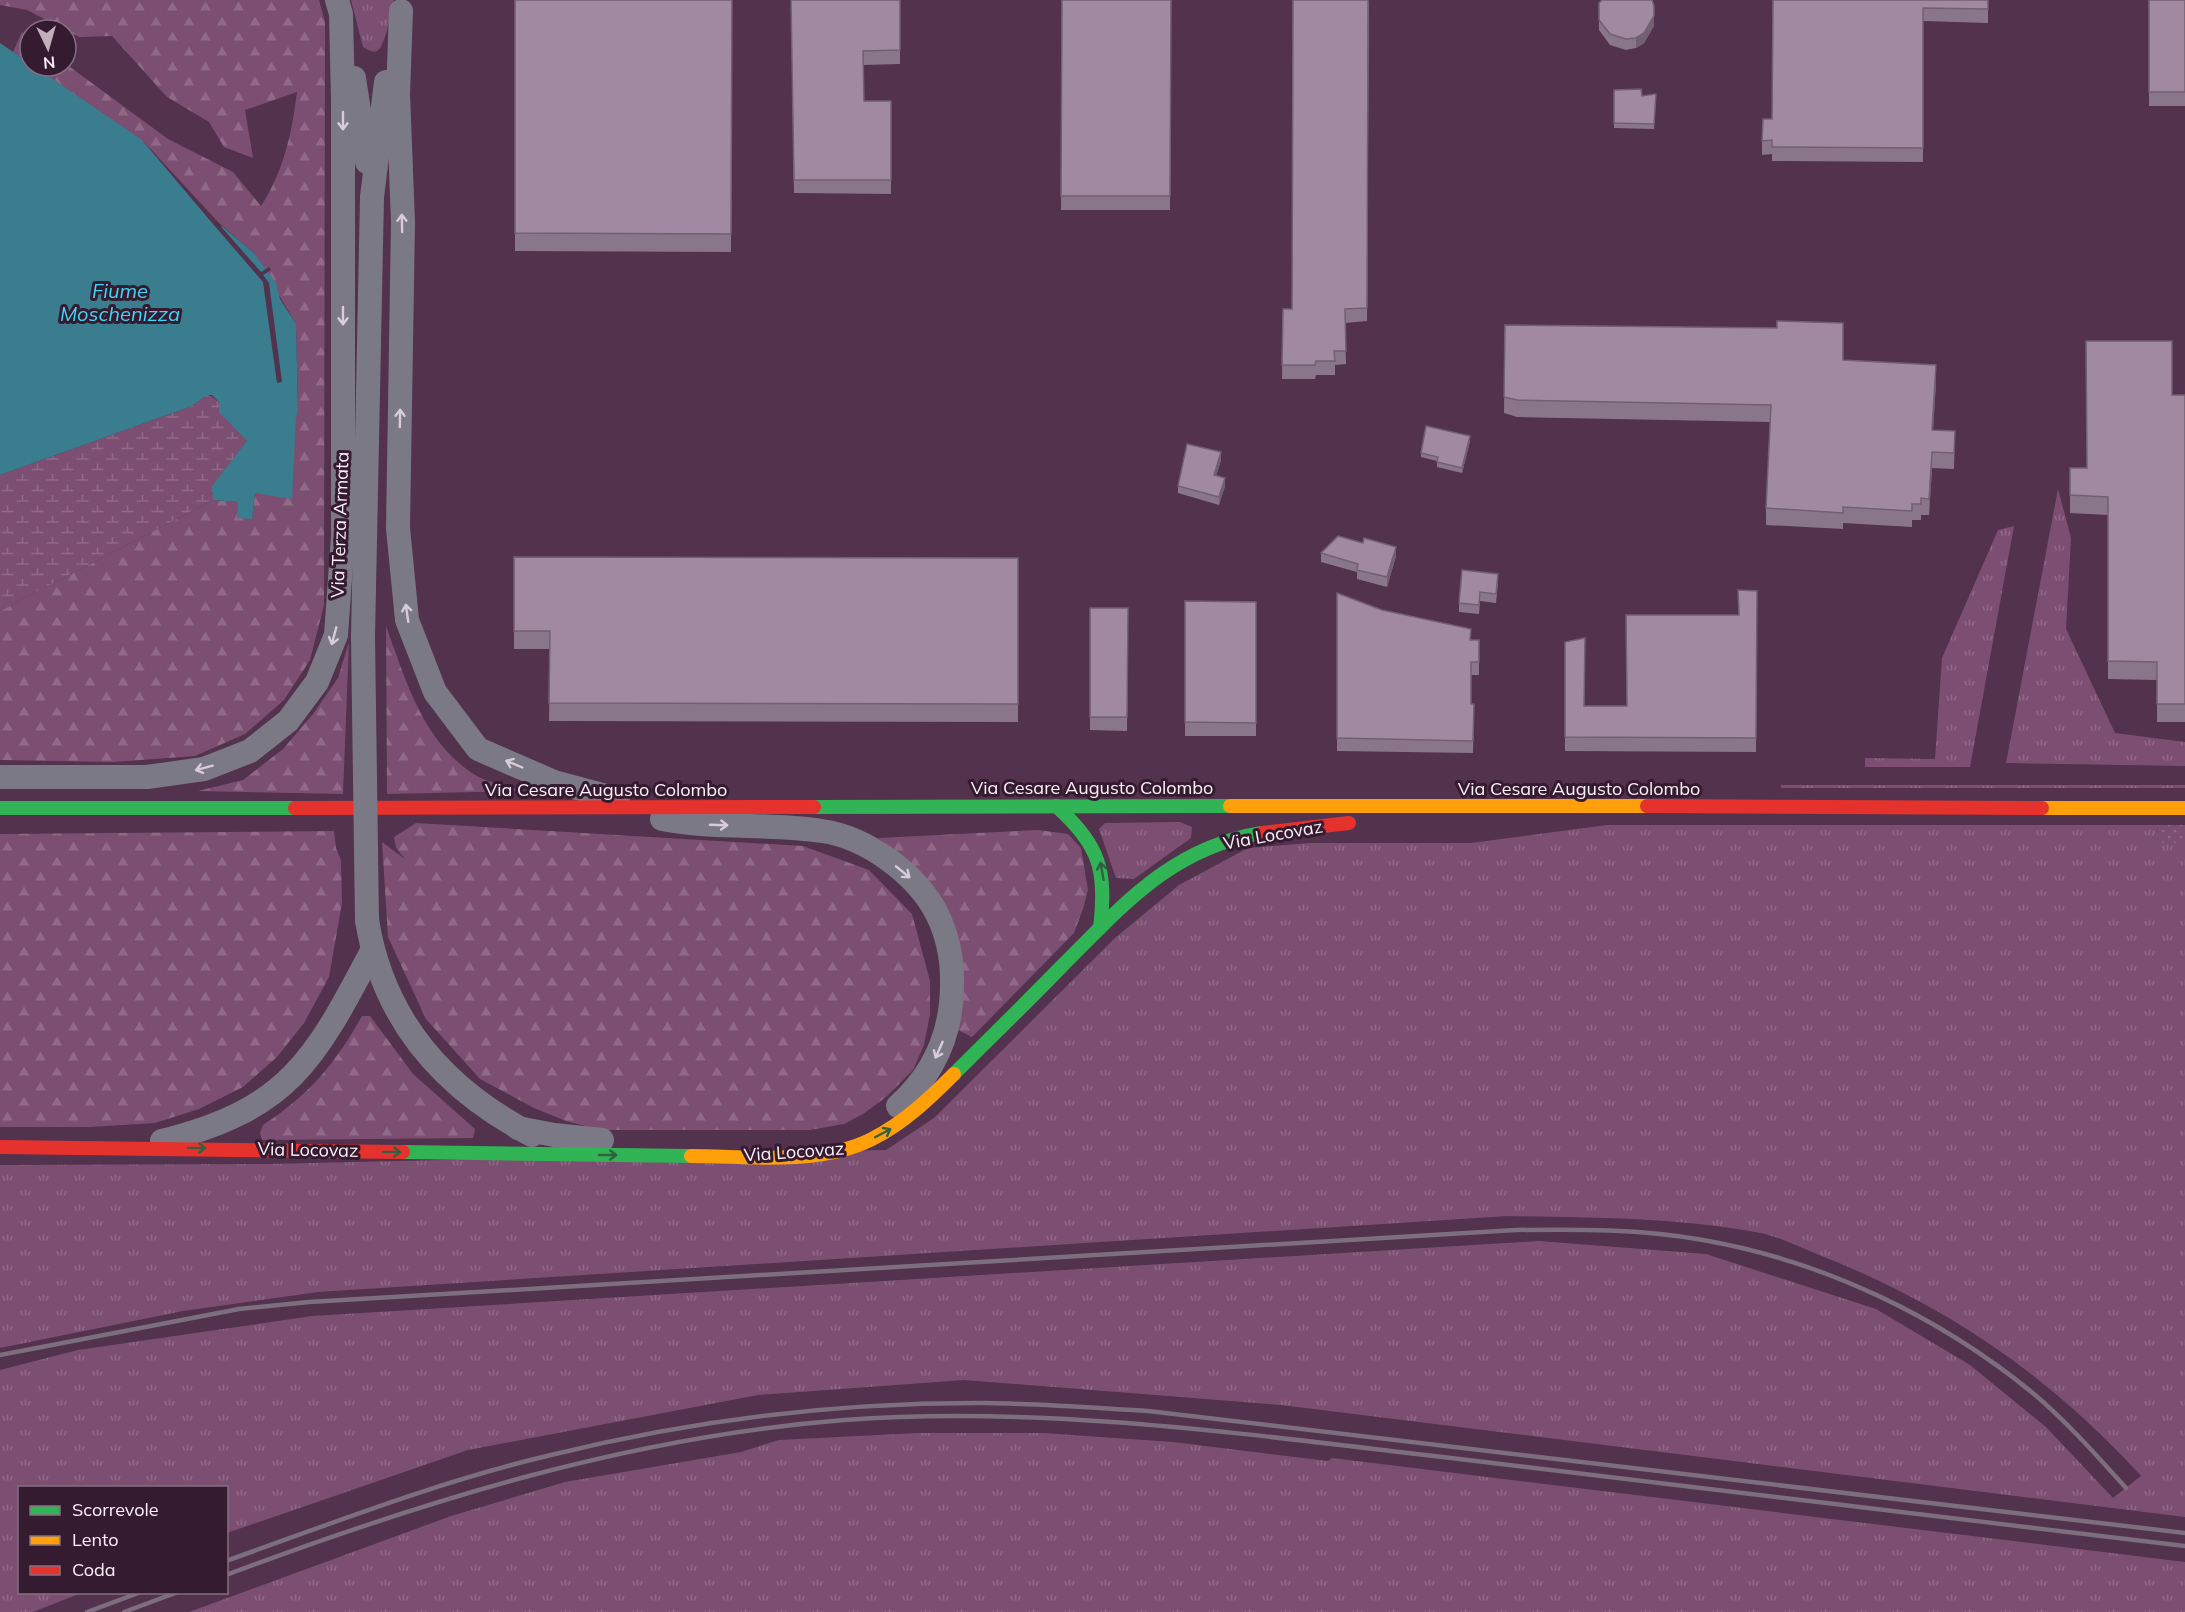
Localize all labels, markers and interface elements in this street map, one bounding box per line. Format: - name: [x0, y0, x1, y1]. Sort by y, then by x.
- north arrow: [18, 18, 78, 78]
- text: N: [42, 52, 56, 73]
- one-way arrow: [337, 111, 349, 131]
- one-way arrow: [396, 214, 408, 234]
- water label: Fiume Moschenizza: [60, 278, 180, 326]
- one-way arrow: [337, 306, 349, 326]
- one-way arrow: [394, 408, 406, 428]
- street label: Via Terza Armata: [325, 451, 354, 599]
- one-way arrow: [401, 603, 412, 623]
- one-way arrow: [328, 626, 339, 645]
- one-way arrow: [505, 758, 523, 770]
- one-way arrow: [195, 763, 214, 774]
- street label: Via Cesare Augusto Colombo: [971, 776, 1213, 799]
- street label: Via Cesare Augusto Colombo: [1458, 777, 1700, 800]
- street label: Via Cesare Augusto Colombo: [485, 778, 727, 801]
- street label: Via Locovaz: [1221, 814, 1325, 855]
- one-way arrow: [709, 819, 729, 830]
- one-way arrow: [1096, 861, 1107, 881]
- one-way arrow: [894, 866, 910, 879]
- one-way arrow: [932, 1040, 944, 1058]
- one-way arrow: [874, 1127, 891, 1139]
- street label: Via Locovaz: [257, 1137, 359, 1162]
- street label: Via Locovaz: [743, 1137, 845, 1166]
- one-way arrow: [186, 1142, 206, 1153]
- one-way arrow: [381, 1146, 401, 1157]
- one-way arrow: [597, 1149, 617, 1161]
- legend: [18, 1486, 228, 1594]
- text: Scorrevole: [72, 1498, 159, 1521]
- text: Lento: [72, 1528, 119, 1551]
- text: Coda: [72, 1558, 116, 1581]

